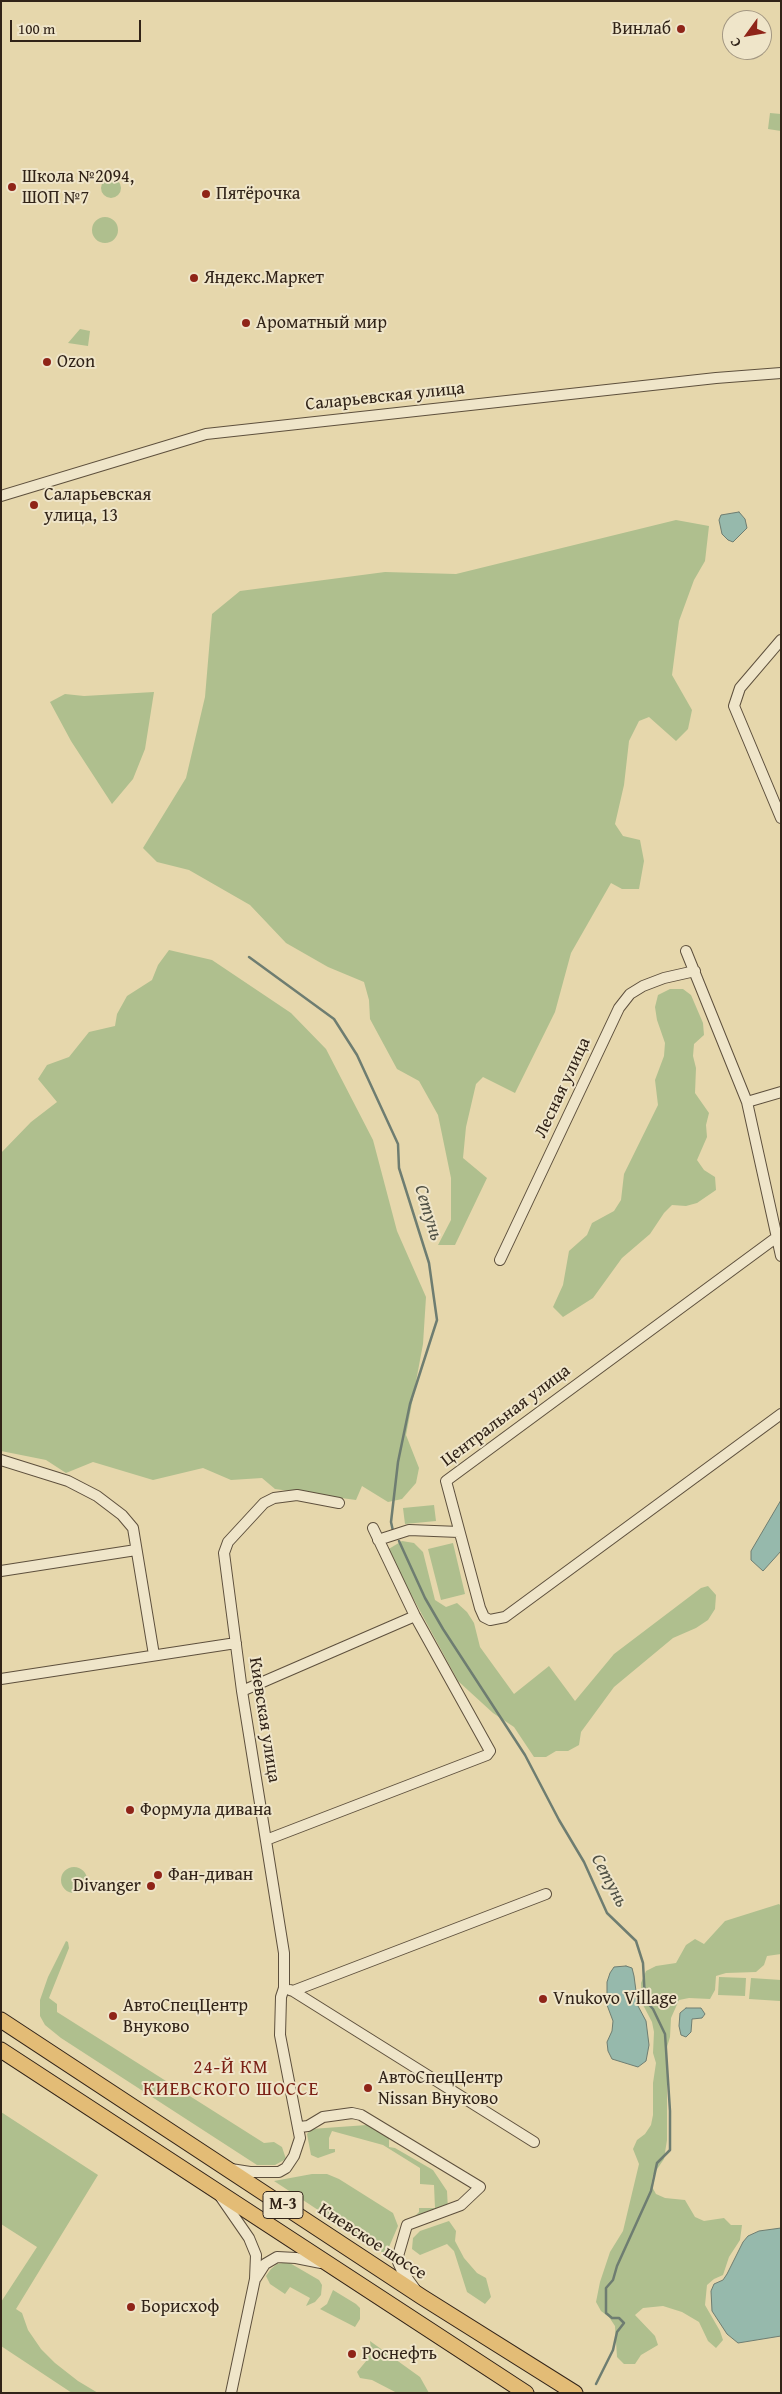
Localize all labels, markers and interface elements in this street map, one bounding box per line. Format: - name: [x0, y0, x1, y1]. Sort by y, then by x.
- scale bar: [12, 10, 144, 42]
- north arrow: [722, 10, 772, 60]
- text: 100 m: [18, 18, 55, 39]
- place label: Винлаб: [612, 18, 671, 40]
- marker: Винлаб: [675, 23, 687, 35]
- text: С: [725, 34, 746, 51]
- place label: Школа №2094, ШОП №7: [22, 166, 134, 208]
- marker: Школа №2094, ШОП №7: [6, 181, 18, 193]
- place label: Пятёрочка: [216, 183, 300, 205]
- marker: Пятёрочка: [200, 188, 212, 200]
- place label: Яндекс.Маркет: [204, 267, 324, 289]
- marker: Яндекс.Маркет: [188, 272, 200, 284]
- place label: Ароматный мир: [256, 312, 387, 334]
- marker: Ароматный мир: [240, 317, 252, 329]
- place label: Ozon: [57, 351, 95, 373]
- marker: Ozon: [41, 356, 53, 368]
- street label: Саларьевская улица: [304, 378, 466, 416]
- place label: Саларьевская улица, 13: [44, 484, 151, 526]
- marker: Саларьевская улица, 13: [28, 499, 40, 511]
- street label: Лесная улица: [530, 1034, 596, 1142]
- water label: Сетунь: [409, 1182, 447, 1244]
- street label: Центральная улица: [437, 1360, 575, 1472]
- street label: Киевская улица: [243, 1656, 285, 1784]
- place label: Формула дивана: [140, 1799, 272, 1821]
- marker: Формула дивана: [124, 1804, 136, 1816]
- water label: Сетунь: [585, 1850, 633, 1912]
- place label: Фан-диван: [168, 1864, 253, 1886]
- marker: Фан-диван: [152, 1869, 164, 1881]
- place label: Divanger: [73, 1875, 141, 1897]
- marker: Divanger: [145, 1880, 157, 1892]
- place label: Vnukovo Village: [553, 1988, 677, 2010]
- marker: Vnukovo Village: [537, 1993, 549, 2005]
- place label: АвтоСпецЦентр Внуково: [123, 1995, 248, 2038]
- marker: АвтоСпецЦентр Внуково: [107, 2010, 119, 2022]
- district label: 24-Й КМ КИЕВСКОГО ШОССЕ: [141, 2057, 321, 2101]
- place label: АвтоСпецЦентр Nissan Внуково: [378, 2067, 503, 2110]
- marker: АвтоСпецЦентр Nissan Внуково: [362, 2082, 374, 2094]
- road number: М-3: [263, 2192, 303, 2218]
- street label: Киевское шоссе: [314, 2199, 430, 2285]
- place label: Борисхоф: [141, 2296, 219, 2318]
- marker: Борисхоф: [125, 2301, 137, 2313]
- place label: Роснефть: [362, 2343, 437, 2365]
- marker: Роснефть: [346, 2348, 358, 2360]

